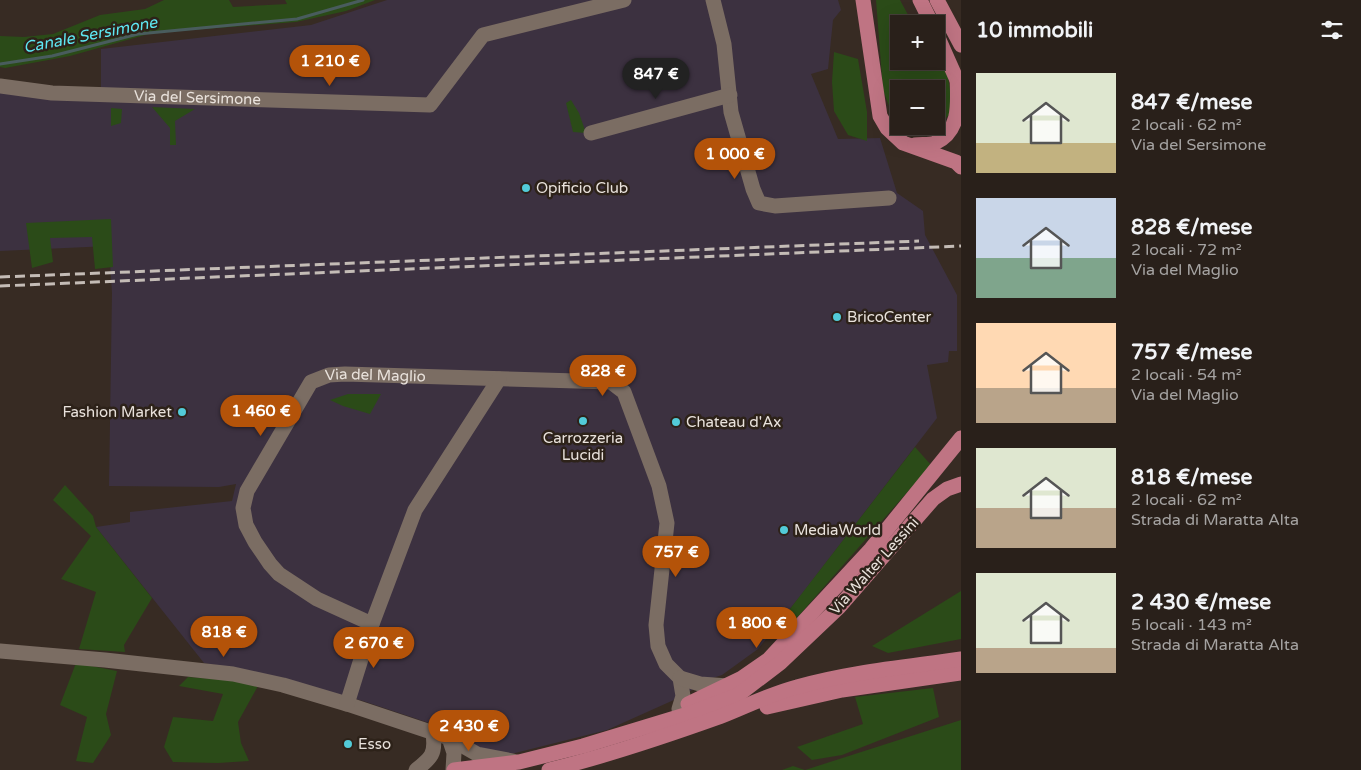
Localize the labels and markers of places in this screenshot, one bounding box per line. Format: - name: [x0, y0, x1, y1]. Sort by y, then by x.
- pin: 1 210 €: [284, 44, 376, 87]
- pin: 847 €: [621, 58, 691, 100]
- pin: 1 000 €: [689, 138, 781, 180]
- place label: Opificio Club: [536, 179, 628, 197]
- marker: Opificio Club: [520, 182, 532, 194]
- place label: BricoCenter: [847, 308, 931, 326]
- marker: BricoCenter: [831, 311, 843, 323]
- pin: 828 €: [568, 354, 638, 397]
- pin: 1 460 €: [215, 394, 307, 437]
- place label: Fashion Market: [62, 403, 172, 421]
- marker: Fashion Market: [176, 406, 188, 418]
- place label: Chateau d'Ax: [686, 413, 781, 431]
- marker: Carrozzeria Lucidi: [577, 415, 589, 427]
- marker: Chateau d'Ax: [670, 416, 682, 428]
- place label: Carrozzeria Lucidi: [543, 429, 623, 464]
- place label: MediaWorld: [794, 521, 881, 539]
- marker: MediaWorld: [778, 524, 790, 536]
- pin: 757 €: [641, 536, 711, 578]
- pin: 1 800 €: [711, 606, 803, 649]
- pin: 818 €: [189, 616, 259, 658]
- pin: 2 670 €: [328, 626, 420, 669]
- pin: 2 430 €: [423, 710, 515, 752]
- place label: Esso: [358, 735, 391, 753]
- marker: Esso: [342, 738, 354, 750]

